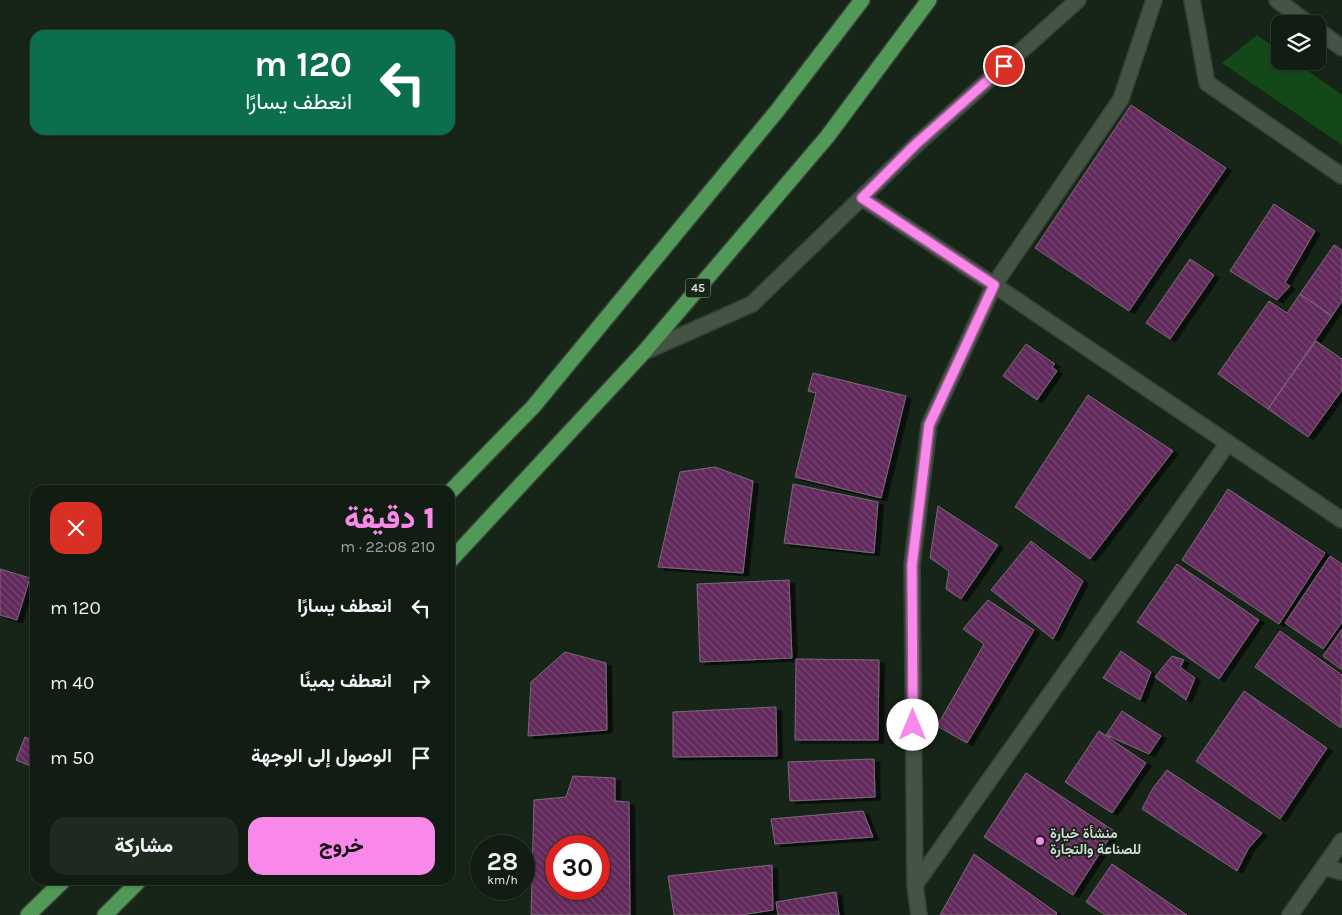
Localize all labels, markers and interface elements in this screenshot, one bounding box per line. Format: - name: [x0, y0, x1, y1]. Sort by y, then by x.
- map controls: [1271, 15, 1326, 70]
- button: layers: [1271, 15, 1326, 70]
- text: 120 m: [254, 44, 352, 85]
- pin: [983, 45, 1025, 87]
- icon: left: [370, 50, 435, 115]
- icon: arrive: [990, 52, 1018, 80]
- text: انعطف يسارًا: [245, 89, 352, 115]
- road number: 45: [686, 278, 710, 298]
- text: 1 دقيقة: [344, 500, 435, 536]
- button: close: [50, 502, 102, 554]
- text: 210 m · 22:08: [340, 537, 435, 556]
- icon: left: [407, 594, 435, 622]
- text: انعطف يسارًا: [297, 595, 392, 617]
- text: 120 m: [50, 597, 101, 619]
- icon: right: [407, 669, 435, 697]
- text: انعطف يمينًا: [300, 670, 392, 692]
- text: 40 m: [50, 672, 94, 694]
- position arrow: [886, 698, 938, 750]
- icon: arrive: [407, 744, 435, 772]
- text: الوصول إلى الوجهة: [251, 745, 392, 767]
- text: 50 m: [50, 747, 94, 769]
- button: مشاركة: [50, 817, 238, 875]
- button: خروج: [248, 817, 435, 875]
- place label: منشأة خيارة للصناعة والتجارة: [1050, 825, 1141, 858]
- speed limit sign: 30: [545, 835, 610, 900]
- marker: منشأة خيارة للصناعة والتجارة: [1034, 835, 1046, 847]
- text: 28: [487, 847, 518, 876]
- text: km/h: [487, 873, 518, 887]

